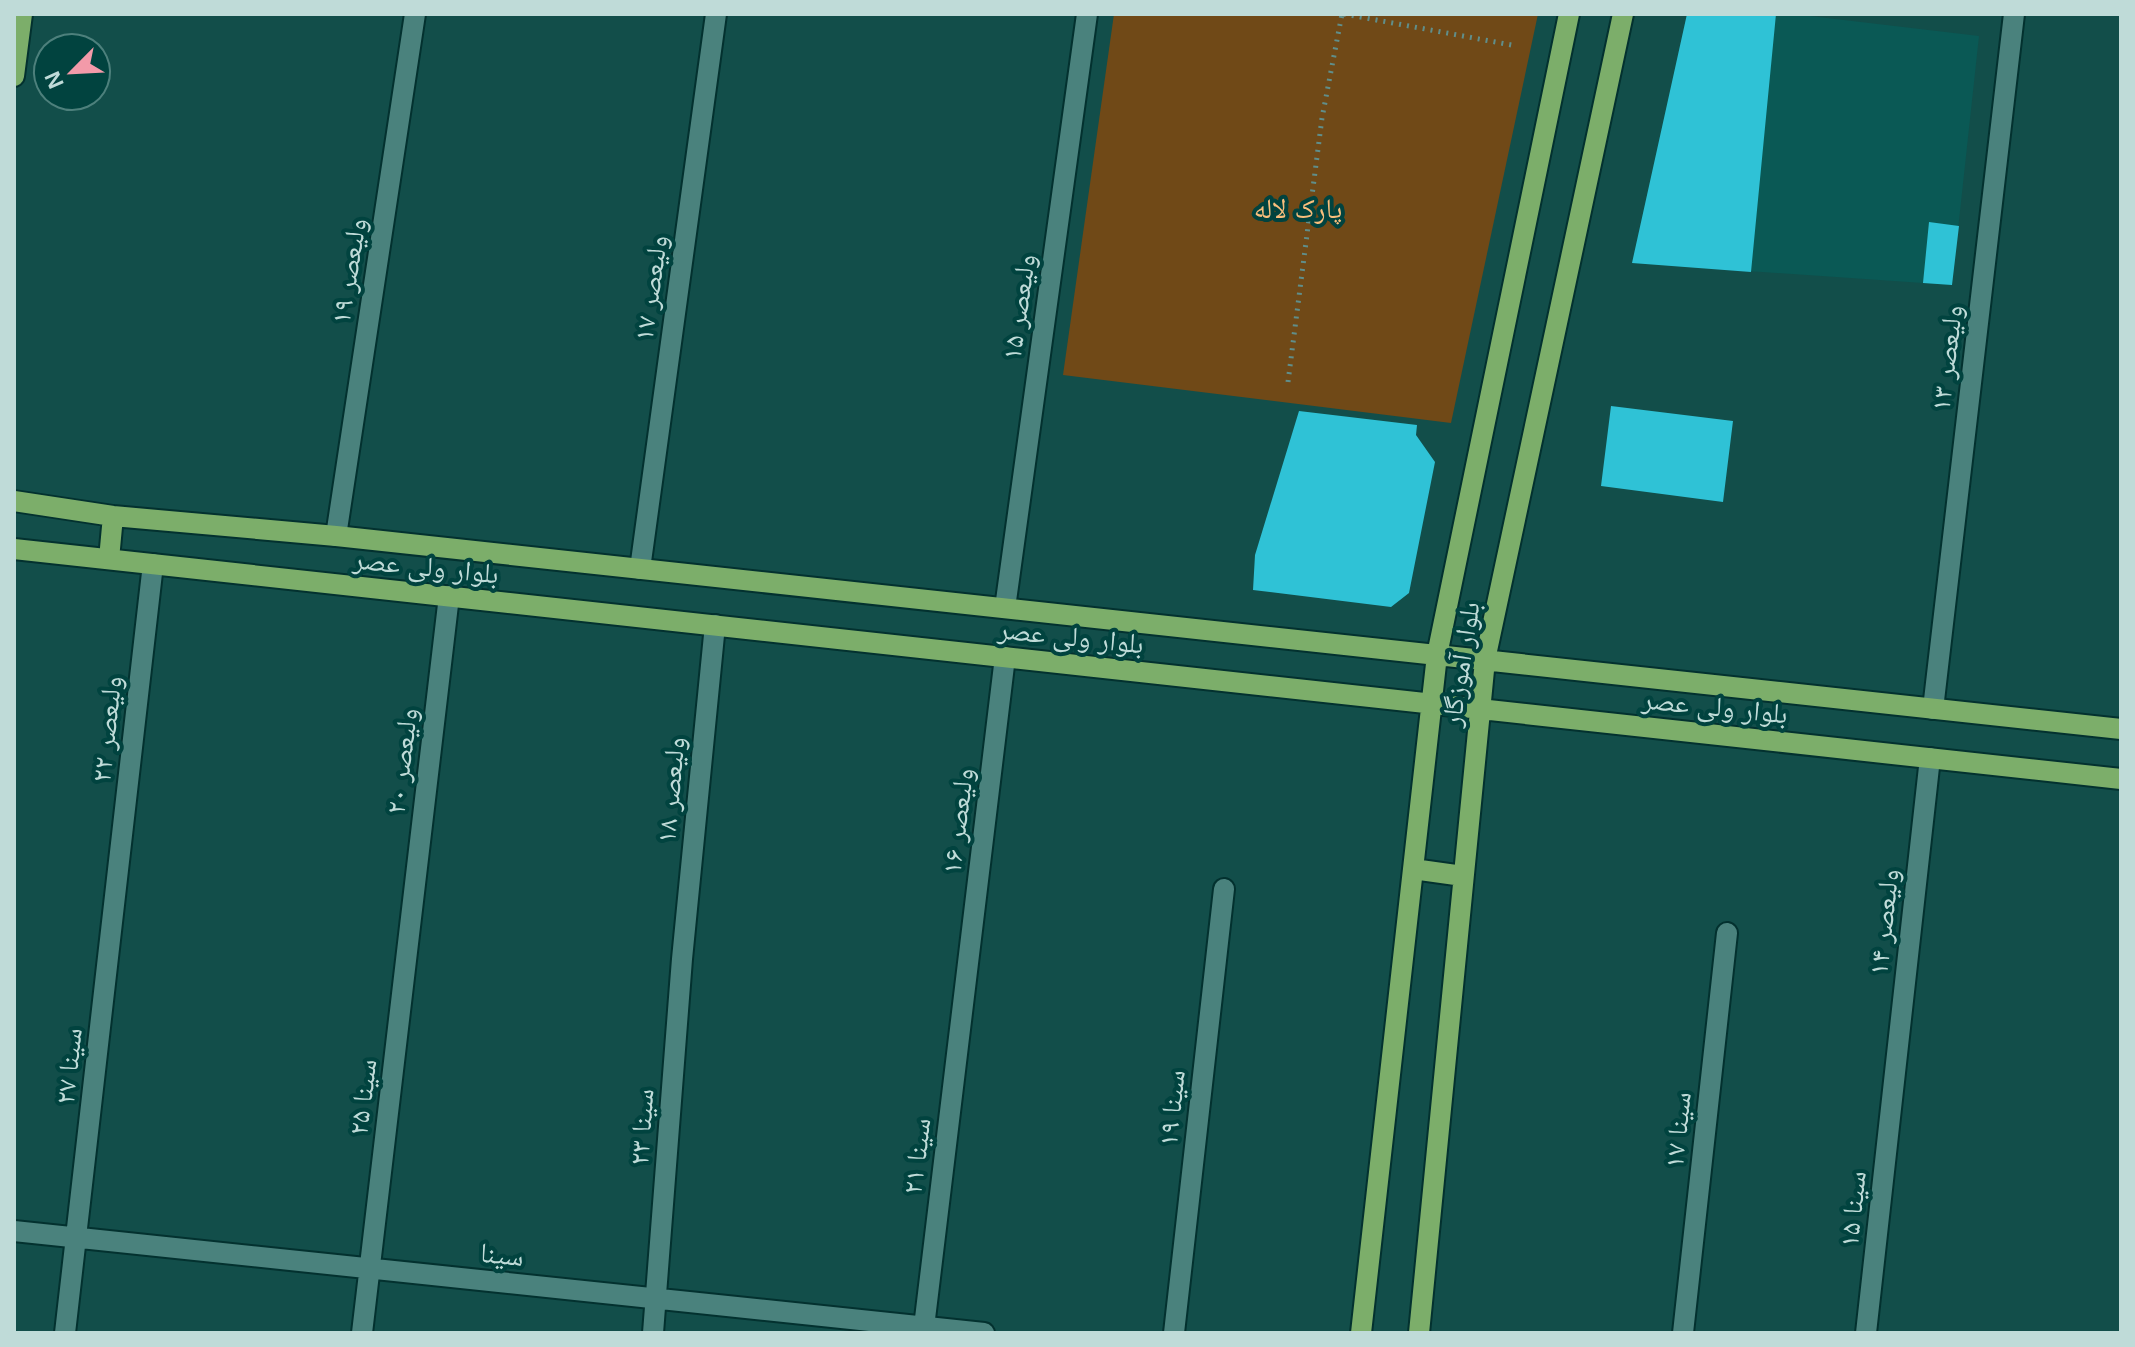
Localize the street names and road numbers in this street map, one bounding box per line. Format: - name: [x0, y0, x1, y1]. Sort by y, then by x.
- street label: ولیعصر ۱۹: [325, 216, 373, 326]
- street label: ولیعصر ۱۷: [628, 233, 674, 343]
- street label: ولیعصر ۱۵: [996, 252, 1042, 362]
- street label: ولیعصر ۱۳: [1925, 303, 1969, 413]
- street label: بلوار ولی عصر: [350, 543, 500, 592]
- street label: بلوار آموزگار: [1435, 600, 1486, 730]
- street label: بلوار ولی عصر: [995, 613, 1145, 662]
- street label: ولیعصر ۲۲: [86, 674, 128, 784]
- street label: بلوار ولی عصر: [1639, 683, 1789, 732]
- street label: ولیعصر ۲۰: [380, 706, 424, 816]
- street label: ولیعصر ۱۸: [650, 736, 691, 845]
- street label: ولیعصر ۱۶: [936, 766, 980, 876]
- street label: ولیعصر ۱۴: [1863, 867, 1905, 977]
- street label: سینا ۲۷: [49, 1026, 88, 1106]
- street label: سینا ۲۵: [342, 1057, 383, 1137]
- street label: سینا ۱۹: [1152, 1068, 1191, 1148]
- street label: سینا ۲۳: [623, 1088, 660, 1166]
- street label: سینا ۱۷: [1658, 1090, 1697, 1170]
- street label: سینا ۲۱: [896, 1116, 937, 1196]
- street label: سینا ۱۵: [1833, 1169, 1872, 1249]
- street label: سینا: [479, 1237, 525, 1273]

